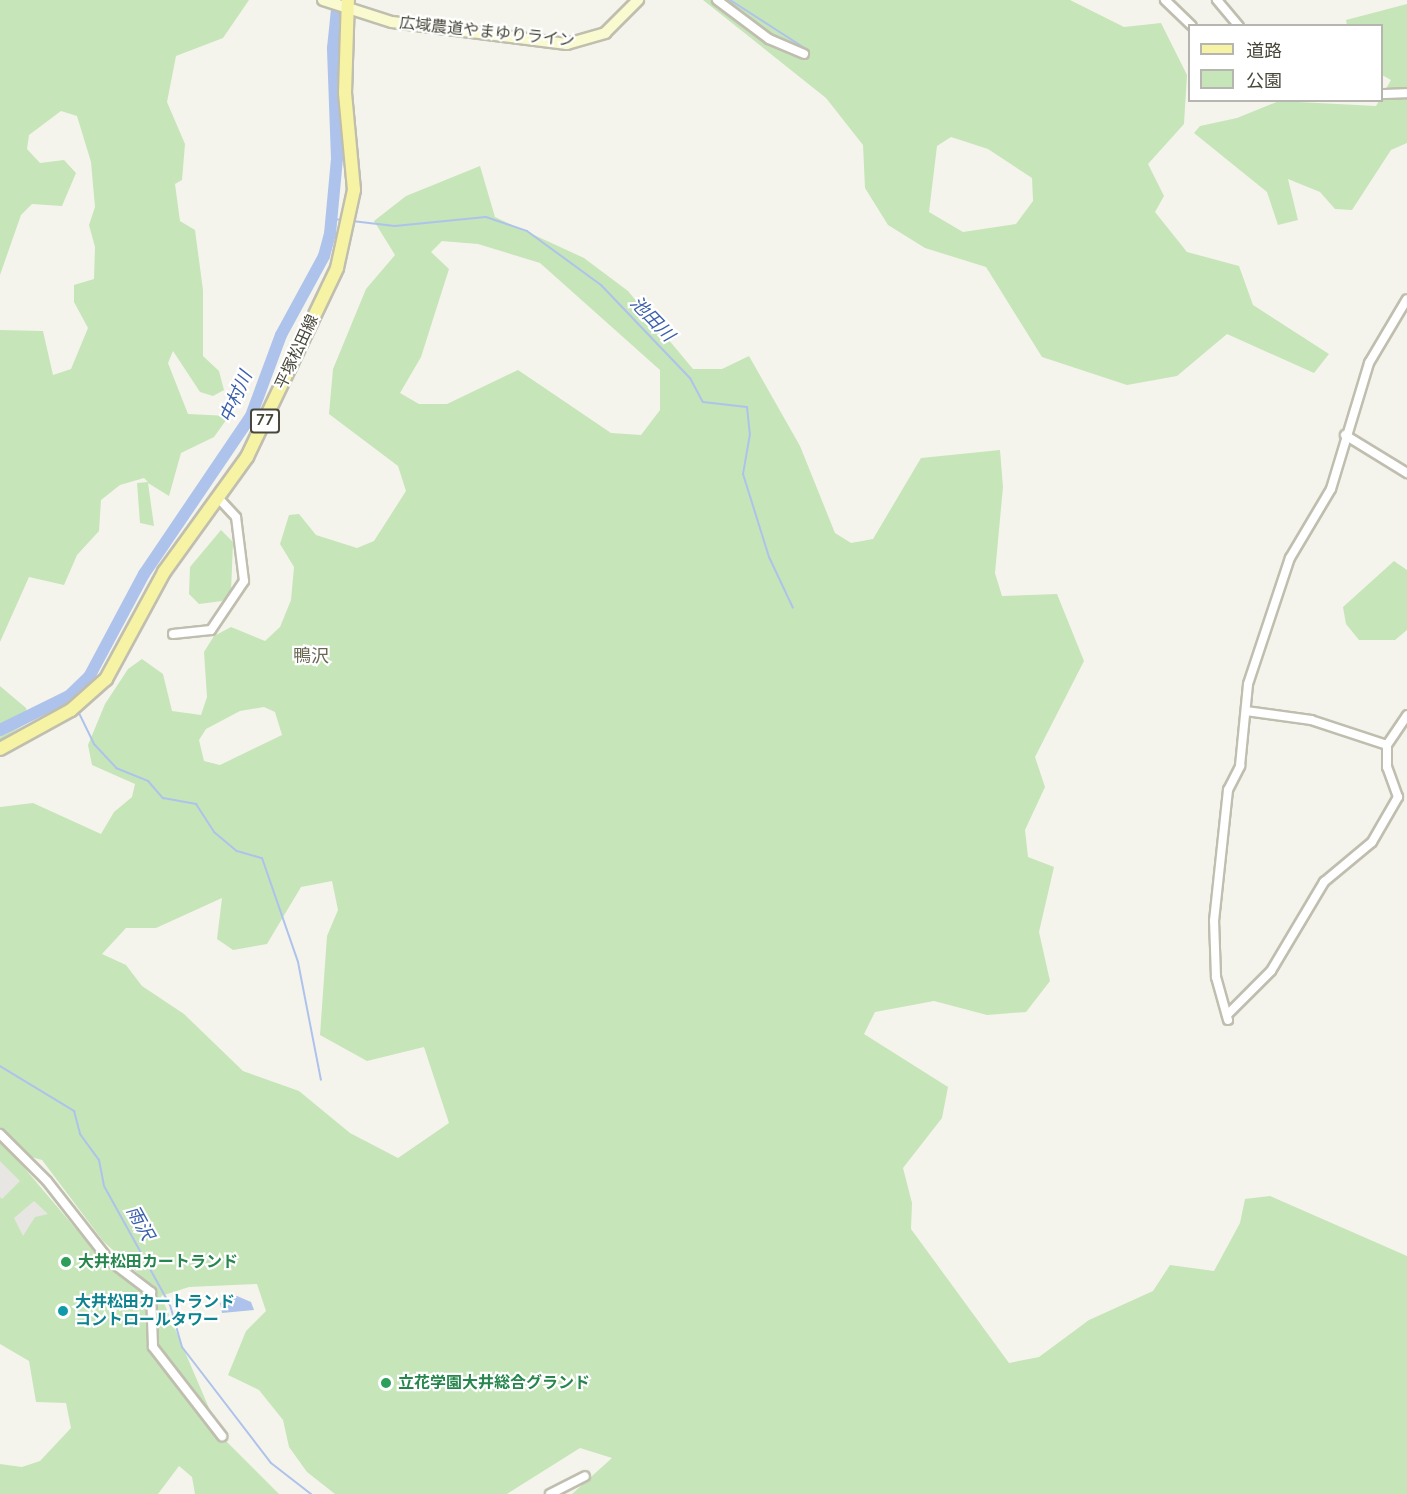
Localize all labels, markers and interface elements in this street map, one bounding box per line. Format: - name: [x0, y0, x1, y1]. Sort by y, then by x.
- street label: 広域農道やまゆりライン: [398, 13, 576, 51]
- legend: [1188, 24, 1383, 102]
- text: 道路: [1246, 39, 1282, 63]
- text: 公園: [1246, 69, 1282, 93]
- water label: 池田川: [625, 292, 679, 346]
- street label: 平塚松田線: [271, 312, 323, 392]
- water label: 中村川: [215, 368, 257, 426]
- road number: 77: [250, 409, 280, 433]
- district label: 鴨沢: [293, 645, 329, 667]
- water label: 雨沢: [122, 1202, 158, 1244]
- place label: 大井松田カートランド: [78, 1252, 238, 1272]
- marker: 大井松田カートランド: [59, 1255, 73, 1269]
- place label: 大井松田カートランド コントロールタワー: [75, 1292, 235, 1330]
- marker: 大井松田カートランド コントロールタワー: [56, 1304, 70, 1318]
- place label: 立花学園大井総合グランド: [398, 1373, 590, 1393]
- marker: 立花学園大井総合グランド: [379, 1376, 393, 1390]

